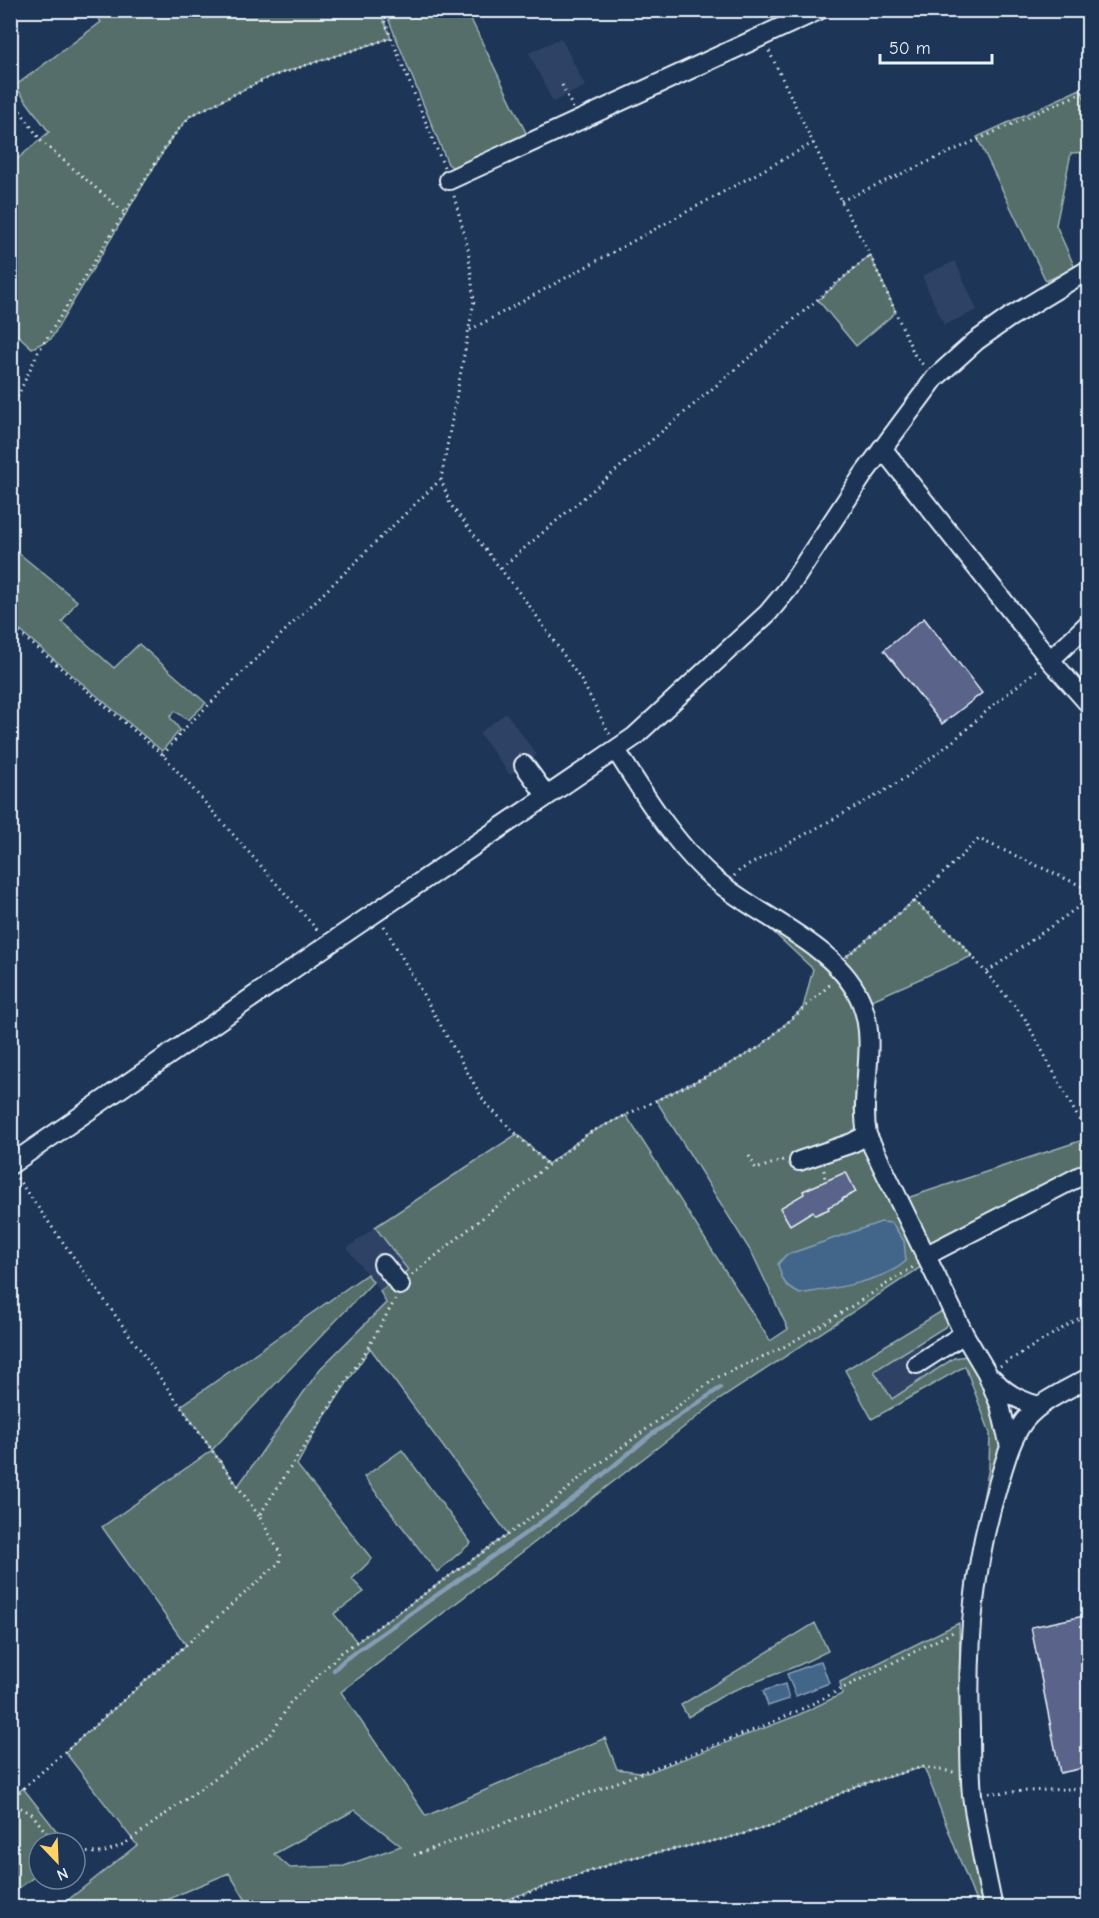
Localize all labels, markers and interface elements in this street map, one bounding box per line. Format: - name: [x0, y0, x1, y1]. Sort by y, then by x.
- scale bar: [880, 27, 992, 65]
- text: 50 m: [889, 38, 931, 59]
- north arrow: [27, 1831, 87, 1891]
- text: N: [54, 1864, 71, 1884]

